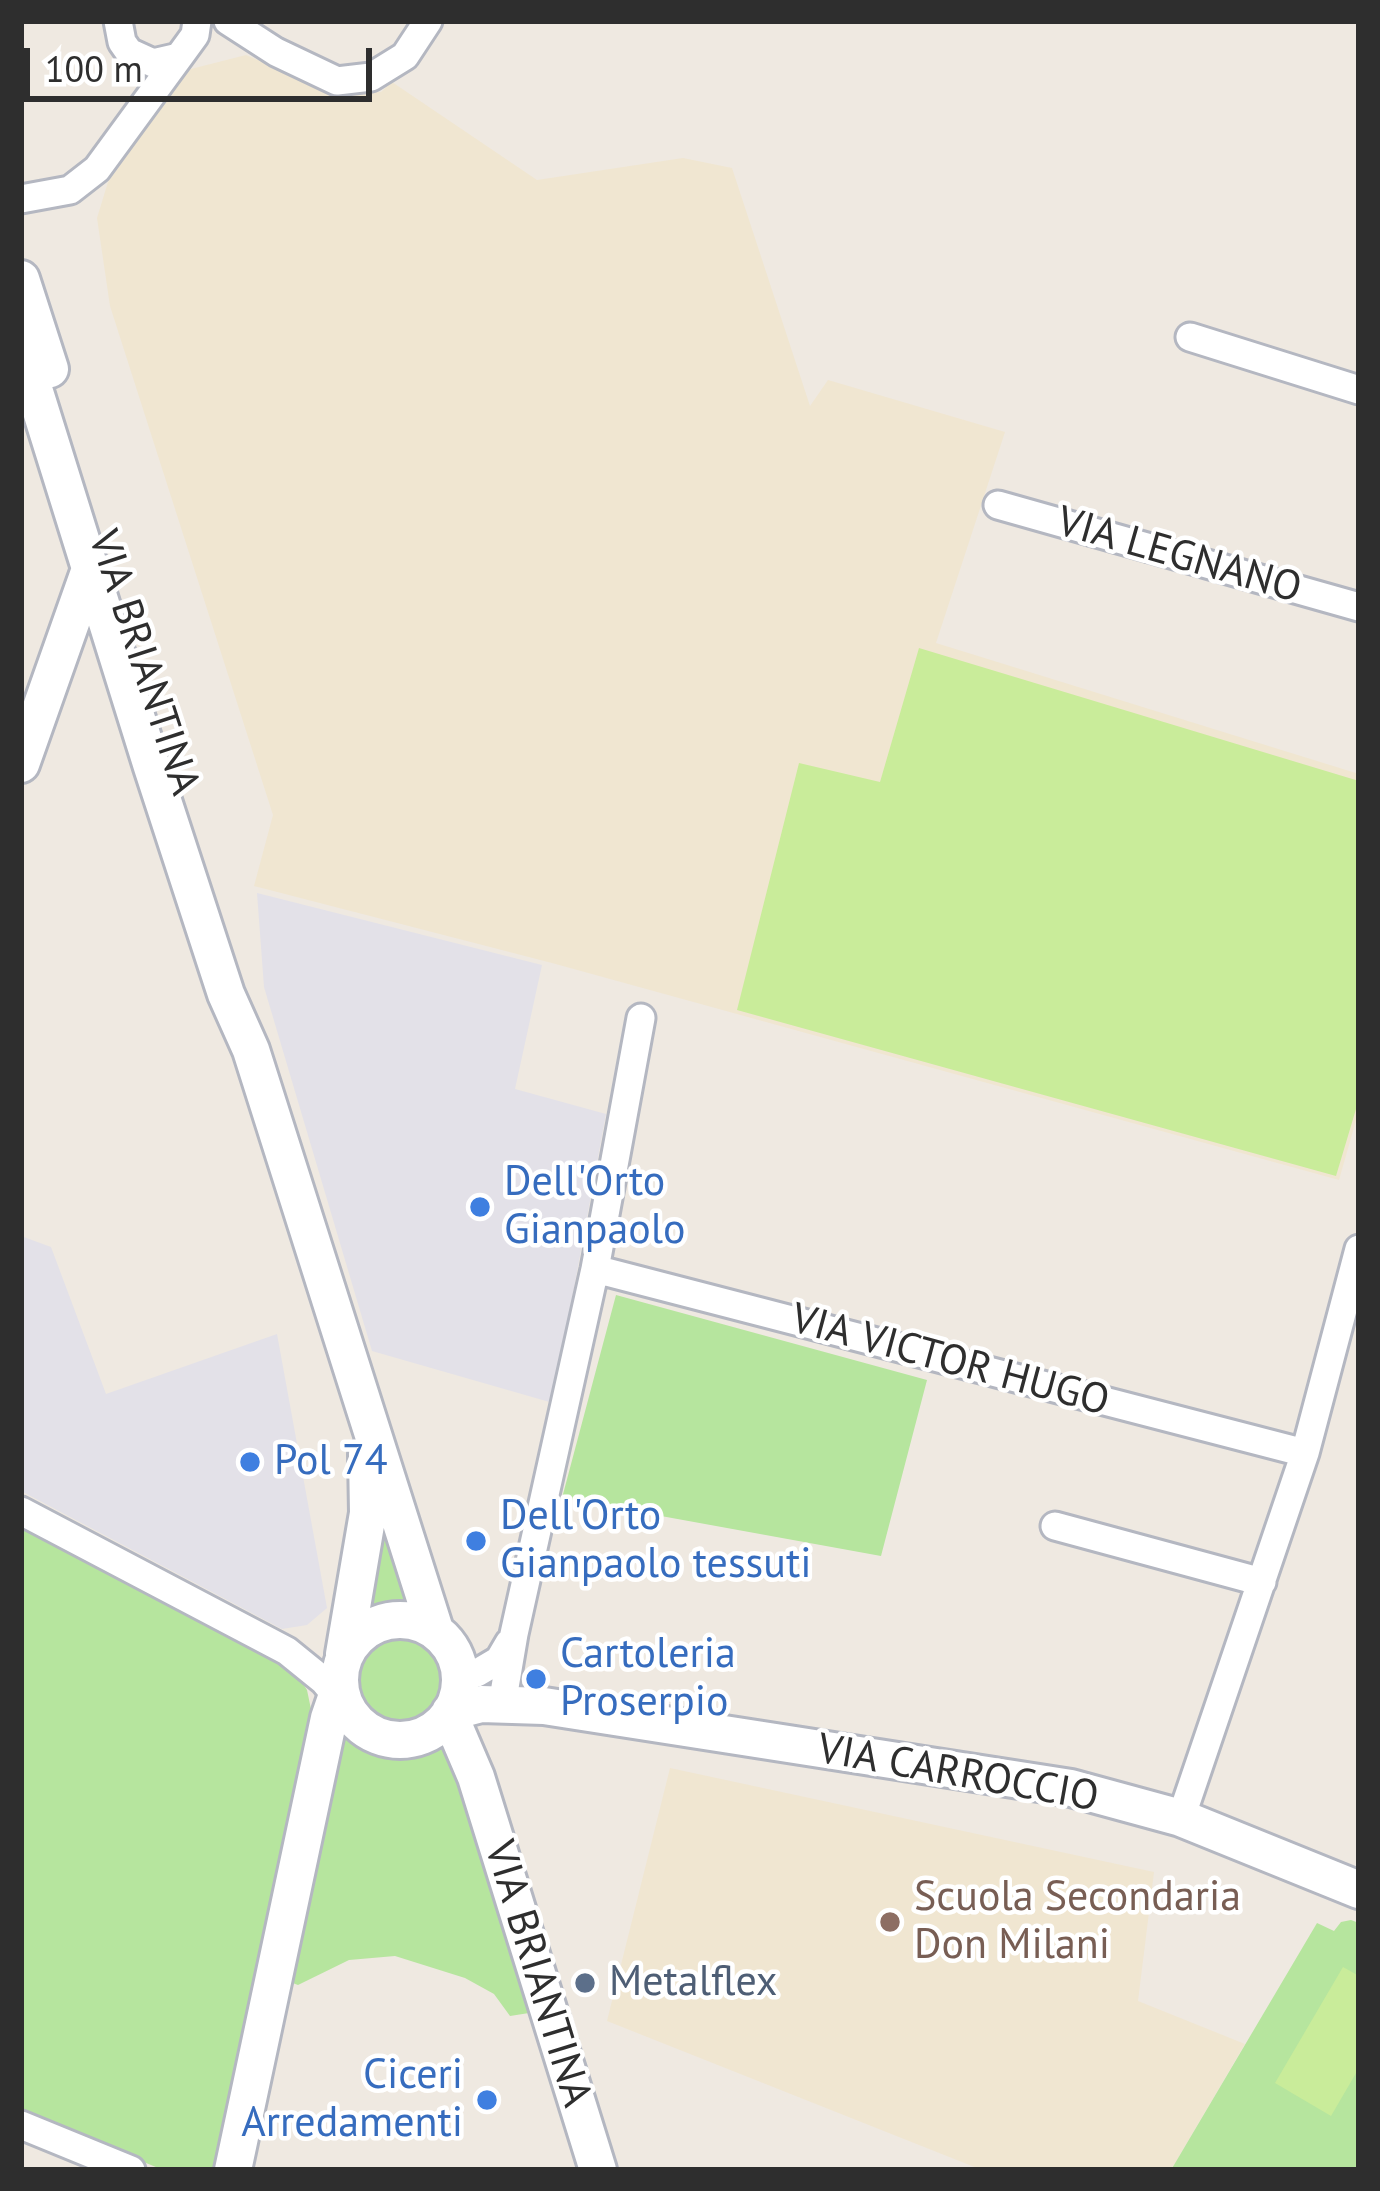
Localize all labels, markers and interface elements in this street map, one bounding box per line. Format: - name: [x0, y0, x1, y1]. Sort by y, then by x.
- scale bar: [30, 24, 378, 98]
- text: 100 m: [45, 45, 143, 92]
- street label: VIA LEGNANO: [1051, 497, 1307, 615]
- street label: VIA BRIANTINA: [77, 525, 209, 801]
- place label: Dell'Orto Gianpaolo: [504, 1158, 686, 1256]
- marker: Dell'Orto Gianpaolo: [467, 1194, 493, 1220]
- street label: VIA VICTOR HUGO: [786, 1294, 1114, 1428]
- place label: Pol 74: [274, 1437, 388, 1487]
- marker: Pol 74: [237, 1449, 263, 1475]
- place label: Dell'Orto Gianpaolo tessuti: [500, 1492, 811, 1591]
- marker: Dell'Orto Gianpaolo tessuti: [463, 1528, 489, 1554]
- place label: Cartoleria Proserpio: [560, 1630, 736, 1728]
- marker: Cartoleria Proserpio: [523, 1666, 549, 1692]
- street label: VIA CARROCCIO: [814, 1725, 1102, 1823]
- street label: VIA BRIANTINA: [473, 1835, 601, 2113]
- place label: Scuola Secondaria Don Milani: [914, 1873, 1241, 1972]
- marker: Scuola Secondaria Don Milani: [877, 1909, 903, 1935]
- place label: Metalflex: [609, 1958, 777, 2008]
- marker: Metalflex: [572, 1970, 598, 1996]
- place label: Ciceri Arredamenti: [241, 2051, 463, 2150]
- marker: Ciceri Arredamenti: [474, 2087, 500, 2113]

